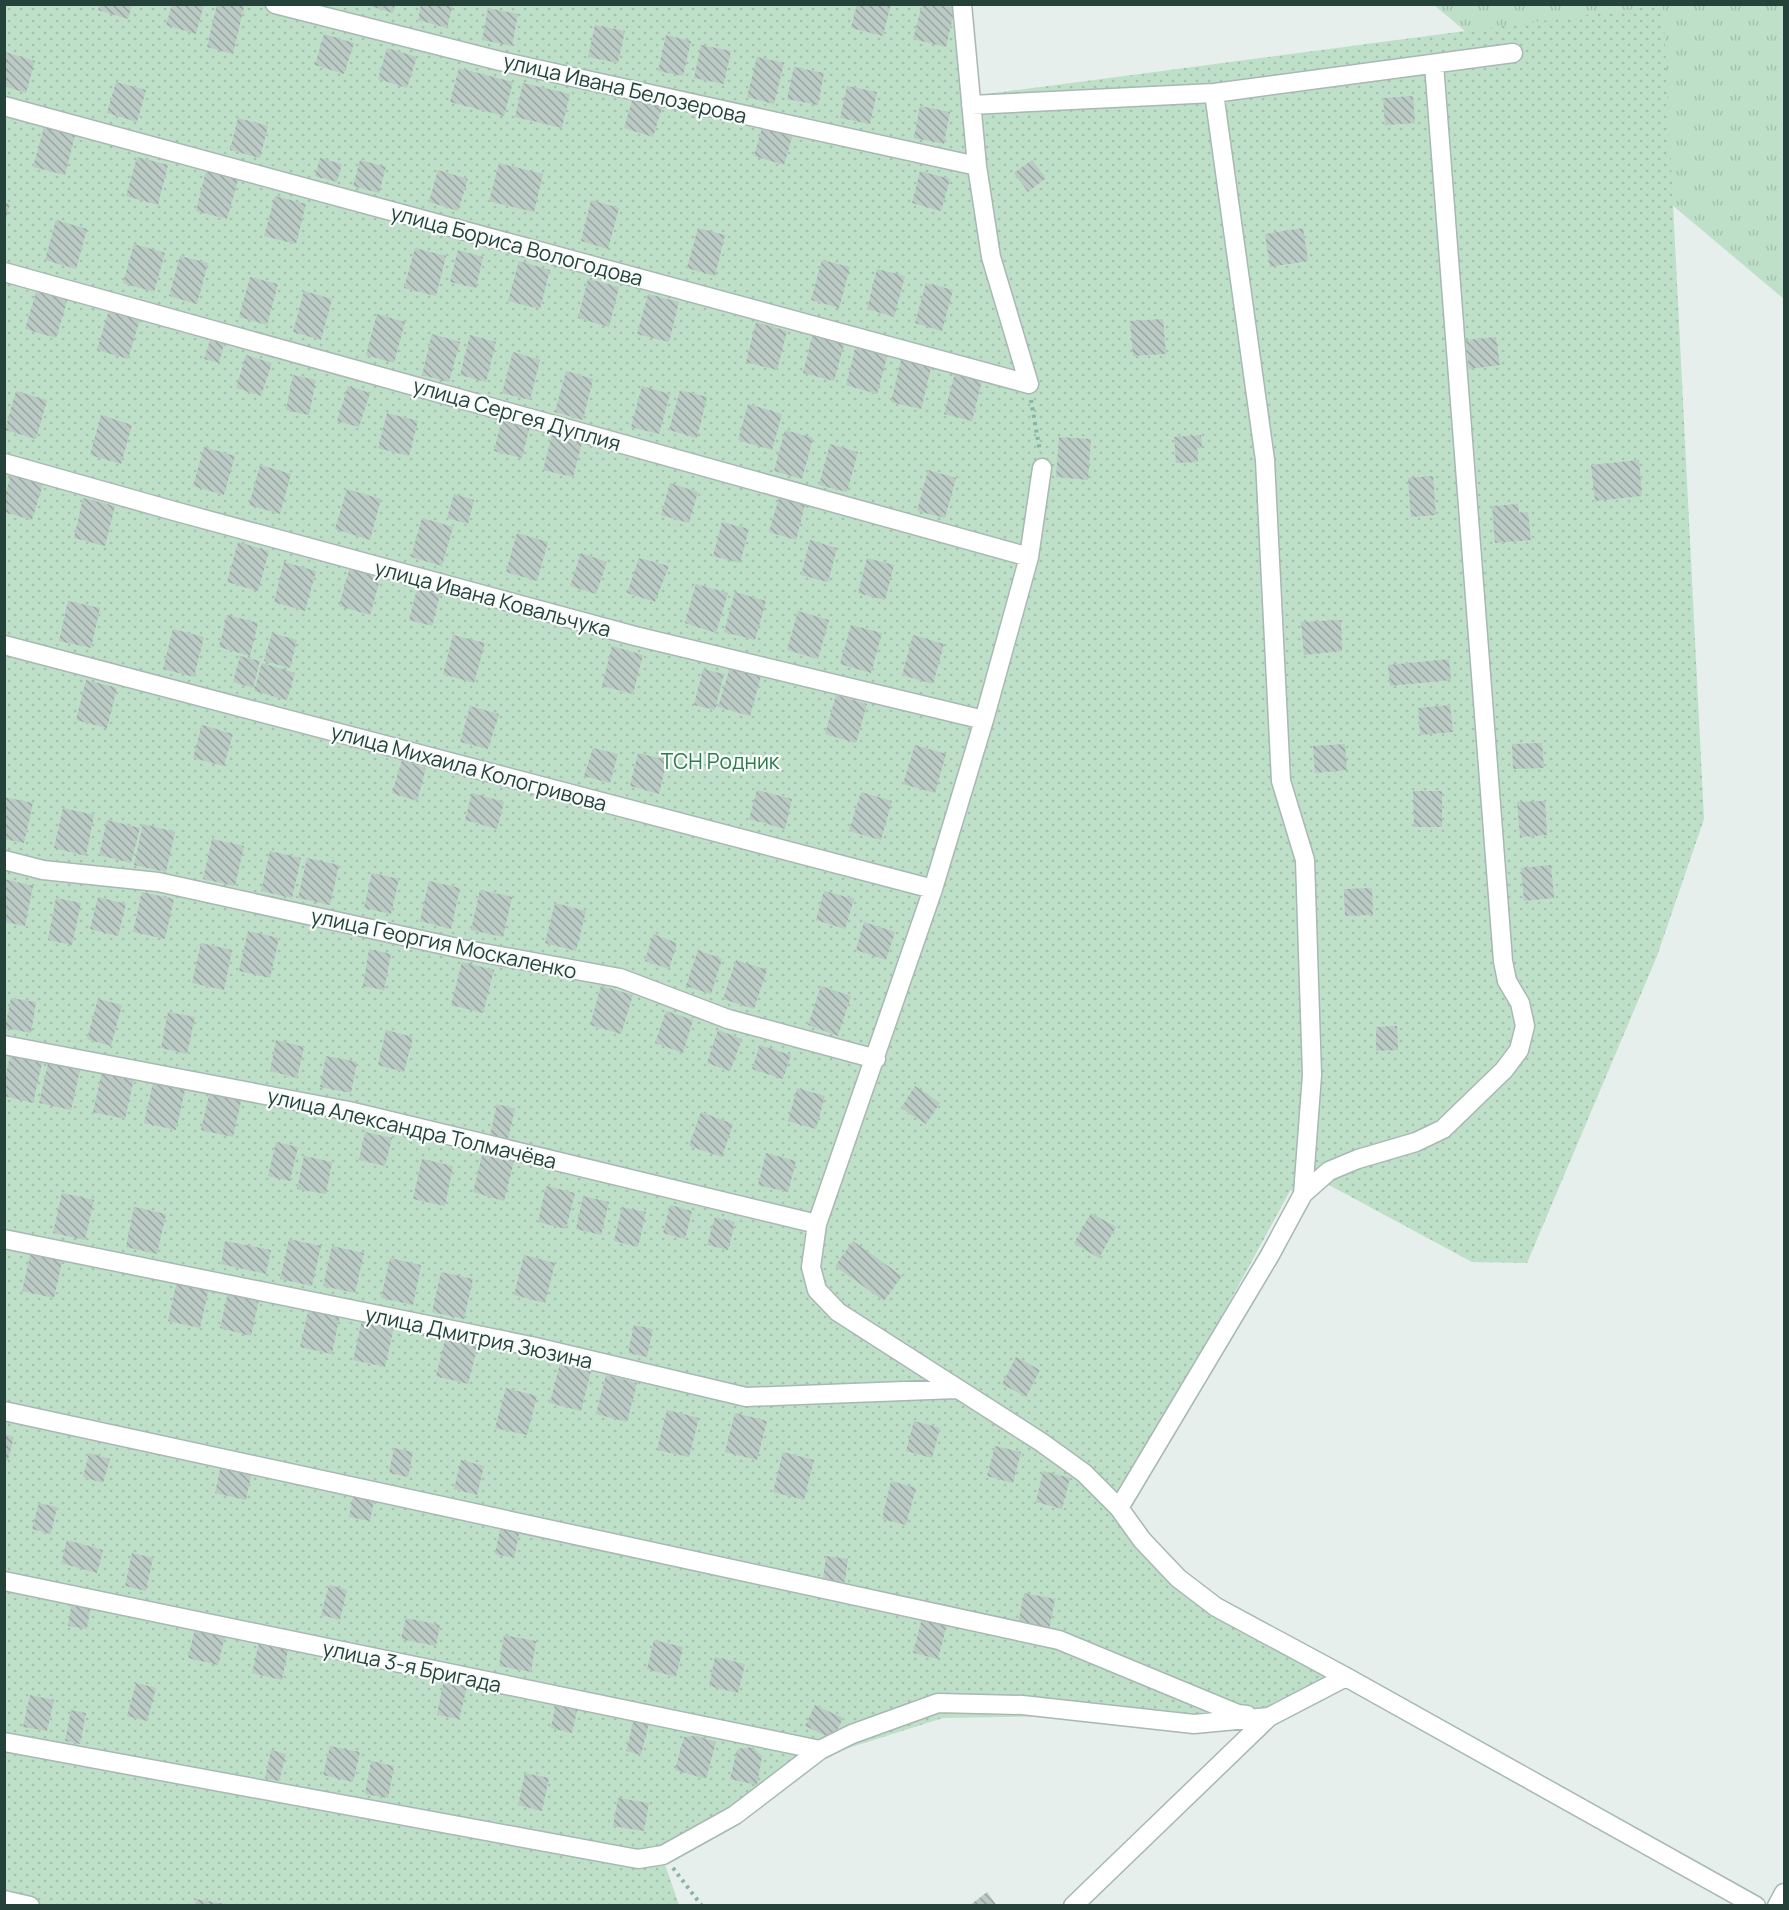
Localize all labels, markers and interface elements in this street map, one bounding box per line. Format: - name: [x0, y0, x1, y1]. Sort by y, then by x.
- street label: улица Ивана Белозерова: [501, 46, 749, 130]
- street label: улица Бориса Вологодова: [388, 198, 646, 292]
- street label: улица Сергея Дуплия: [410, 371, 624, 457]
- street label: улица Ивана Ковальчука: [372, 553, 614, 643]
- street label: улица Михаила Кологривова: [328, 717, 610, 817]
- park label: ТСН Родник: [661, 747, 780, 775]
- street label: улица Георгия Москаленко: [309, 901, 579, 985]
- street label: улица Александра Толмачёва: [265, 1081, 559, 1175]
- street label: улица Дмитрия Зюзина: [363, 1299, 595, 1375]
- street label: улица 3-я Бригада: [320, 1633, 504, 1699]

